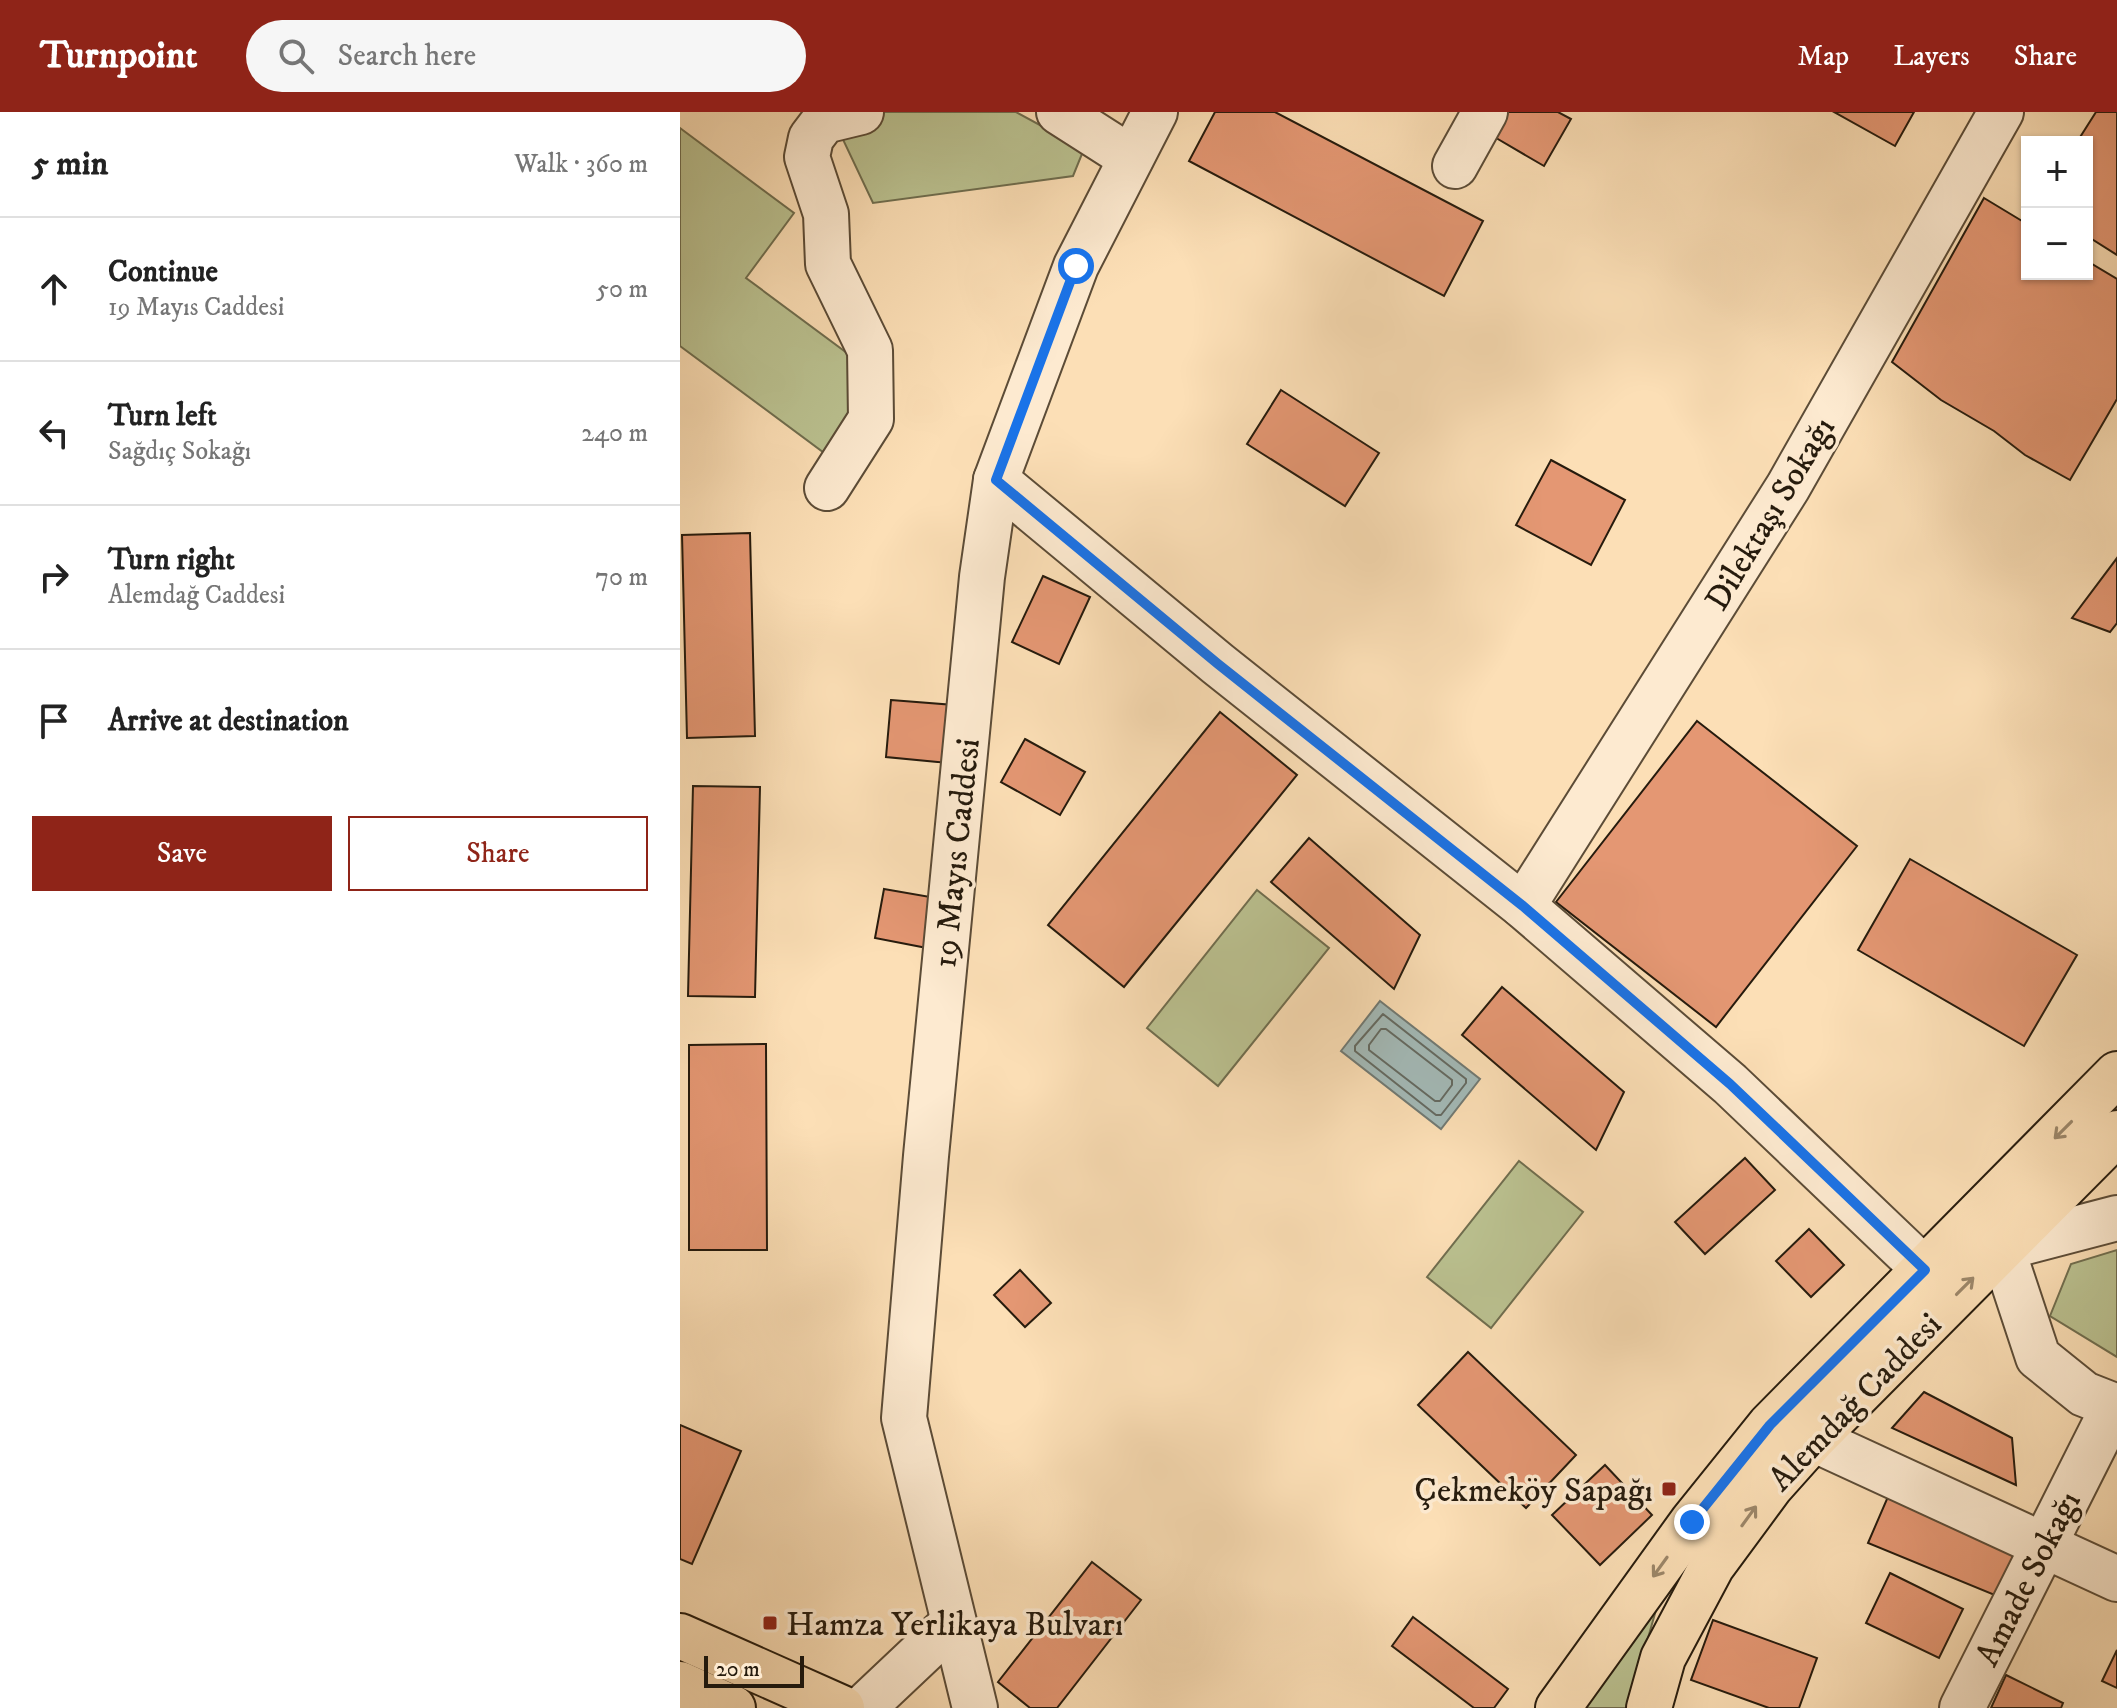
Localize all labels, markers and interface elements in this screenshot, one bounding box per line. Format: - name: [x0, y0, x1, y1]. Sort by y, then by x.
- search box: [246, 20, 806, 92]
- text: Turnpoint: [40, 32, 198, 80]
- icon: search: [274, 34, 318, 78]
- text: Search here: [338, 38, 476, 75]
- text: Map: [1798, 39, 1849, 74]
- text: Layers: [1893, 39, 1970, 74]
- text: Share: [2014, 39, 2077, 74]
- map controls: [2021, 136, 2093, 280]
- button: +: [2021, 136, 2093, 208]
- text: 5 min: [32, 143, 108, 185]
- text: Walk · 360 m: [514, 148, 648, 181]
- button: −: [2021, 208, 2093, 280]
- route start: [1058, 248, 1094, 284]
- text: Continue: [108, 254, 218, 291]
- icon: ahead: [32, 267, 76, 311]
- text: 50 m: [596, 273, 648, 306]
- text: 19 Mayıs Caddesi: [108, 291, 284, 324]
- text: Turn left: [108, 398, 217, 435]
- street label: Dilektaşı Sokağı: [1696, 410, 1845, 619]
- icon: left: [32, 411, 76, 455]
- text: 240 m: [581, 417, 648, 450]
- text: Sağdıç Sokağı: [108, 435, 251, 468]
- text: Turn right: [108, 542, 235, 579]
- icon: right: [32, 555, 76, 599]
- text: 70 m: [595, 561, 648, 594]
- text: Alemdağ Caddesi: [108, 579, 285, 612]
- icon: arrive: [32, 699, 76, 743]
- text: Arrive at destination: [108, 703, 349, 740]
- street label: 19 Mayıs Caddesi: [924, 736, 990, 970]
- button: Save: [32, 816, 332, 891]
- button: Share: [348, 816, 648, 891]
- one-way arrow: [2054, 1120, 2073, 1140]
- one-way arrow: [1955, 1276, 1974, 1296]
- street label: Alemdağ Caddesi: [1760, 1304, 1951, 1500]
- place label: Çekmeköy Sapağı: [1414, 1470, 1653, 1512]
- marker: Çekmeköy Sapağı: [1660, 1480, 1678, 1498]
- street label: Amade Sokağı: [1967, 1484, 2091, 1673]
- route end: [1674, 1504, 1710, 1540]
- one-way arrow: [1740, 1506, 1757, 1527]
- one-way arrow: [1651, 1556, 1668, 1578]
- place label: Hamza Yerlikaya Bulvarı: [786, 1604, 1124, 1646]
- marker: Hamza Yerlikaya Bulvarı: [761, 1614, 779, 1632]
- scale bar: [704, 1652, 804, 1688]
- text: 20 m: [716, 1656, 760, 1683]

